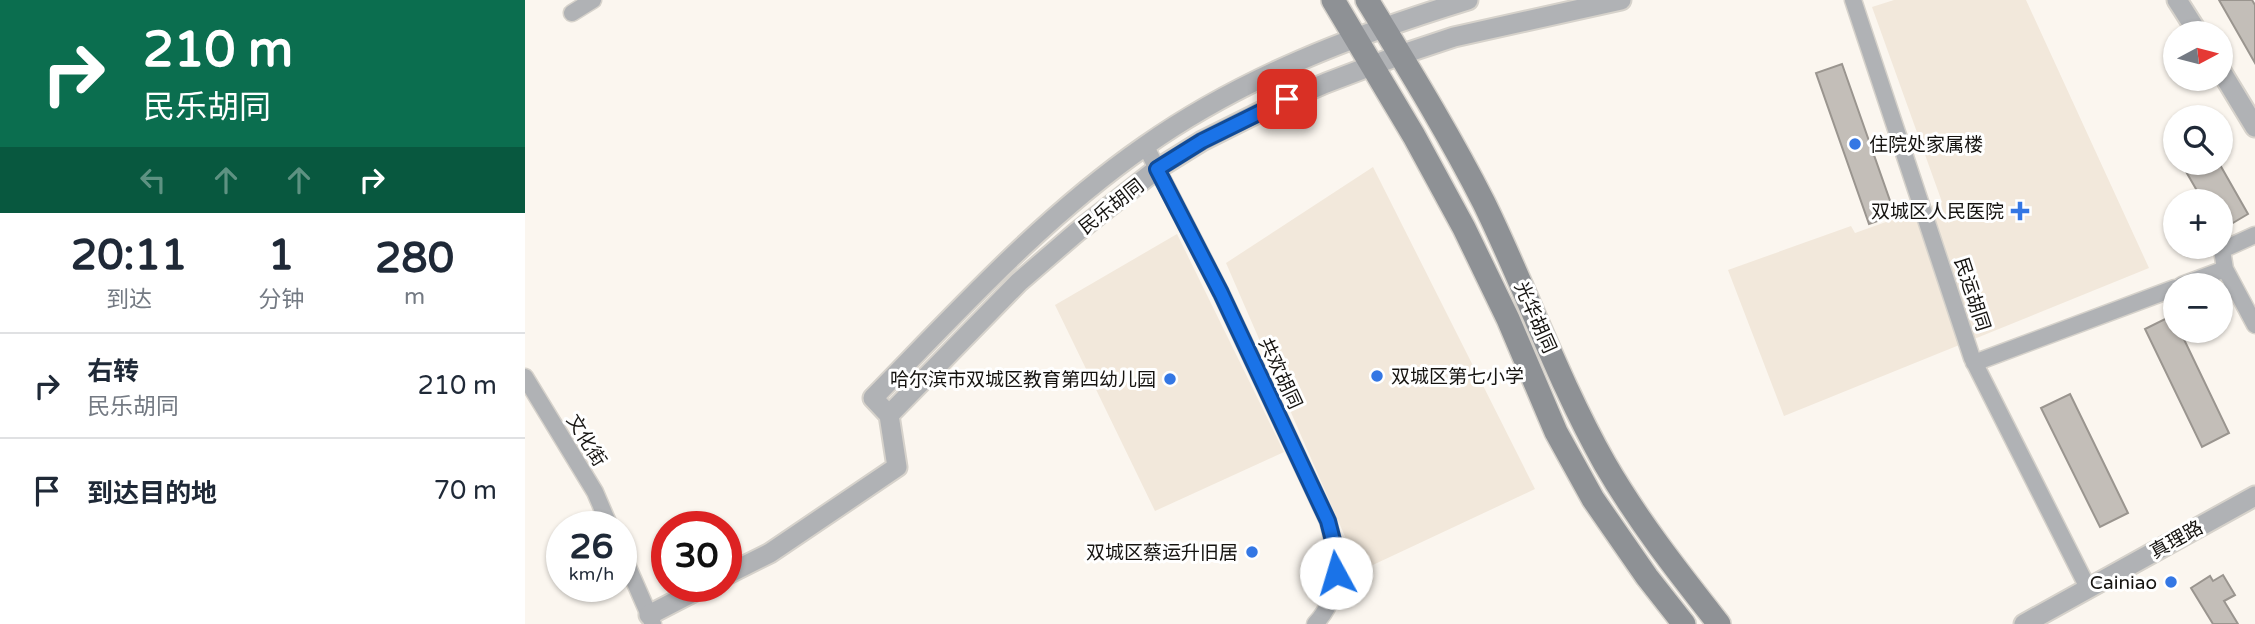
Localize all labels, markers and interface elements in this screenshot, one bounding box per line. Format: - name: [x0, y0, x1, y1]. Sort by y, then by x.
- text: 210 m: [143, 21, 293, 80]
- north arrow: [2163, 21, 2233, 91]
- map controls: [2163, 21, 2233, 343]
- icon: right: [28, 28, 119, 119]
- pin: [1257, 69, 1317, 129]
- icon: arrive: [1268, 80, 1306, 118]
- text: 民乐胡同: [143, 89, 271, 127]
- button: search: [2163, 105, 2233, 175]
- place label: 住院处家属楼: [1869, 134, 1983, 156]
- marker: 住院处家属楼: [1847, 136, 1863, 152]
- icon: left: [134, 161, 172, 199]
- icon: ahead: [207, 161, 245, 199]
- icon: ahead: [280, 161, 318, 199]
- icon: right: [353, 161, 391, 199]
- street label: 民乐胡同: [1075, 175, 1148, 239]
- button: +: [2163, 189, 2233, 259]
- place label: 双城区人民医院: [1871, 201, 2004, 223]
- marker: 双城区人民医院: [2010, 201, 2030, 221]
- text: 20:11: [71, 230, 187, 281]
- text: 1: [268, 230, 294, 281]
- text: 280: [375, 233, 454, 284]
- street label: 民运胡同: [1950, 255, 1994, 334]
- button: −: [2163, 273, 2233, 343]
- street label: 光华胡同: [1510, 278, 1561, 357]
- text: m: [404, 283, 425, 311]
- text: 到达: [106, 286, 152, 314]
- text: 分钟: [258, 286, 304, 314]
- street label: 共欢胡同: [1254, 334, 1306, 413]
- text: 右转: [87, 356, 139, 387]
- place label: 双城区第七小学: [1391, 366, 1524, 388]
- icon: right: [28, 367, 66, 405]
- marker: 双城区第七小学: [1369, 368, 1385, 384]
- place label: 哈尔滨市双城区教育第四幼儿园: [890, 369, 1156, 391]
- text: 210 m: [417, 370, 497, 401]
- marker: 哈尔滨市双城区教育第四幼儿园: [1162, 371, 1178, 387]
- text: 民乐胡同: [87, 393, 179, 421]
- street label: 文化街: [562, 411, 611, 471]
- icon: arrive: [28, 472, 66, 510]
- text: 70 m: [434, 475, 497, 506]
- text: 到达目的地: [87, 478, 217, 509]
- speed limit sign: 30: [651, 511, 742, 602]
- street label: 真理路: [2146, 516, 2207, 563]
- text: 26: [570, 526, 613, 568]
- position arrow: [1299, 536, 1373, 610]
- place label: 双城区蔡运升旧居: [1086, 542, 1238, 564]
- marker: 双城区蔡运升旧居: [1244, 544, 1260, 560]
- text: km/h: [569, 563, 614, 585]
- place label: Cainiao: [2090, 572, 2157, 594]
- marker: Cainiao: [2163, 574, 2179, 590]

